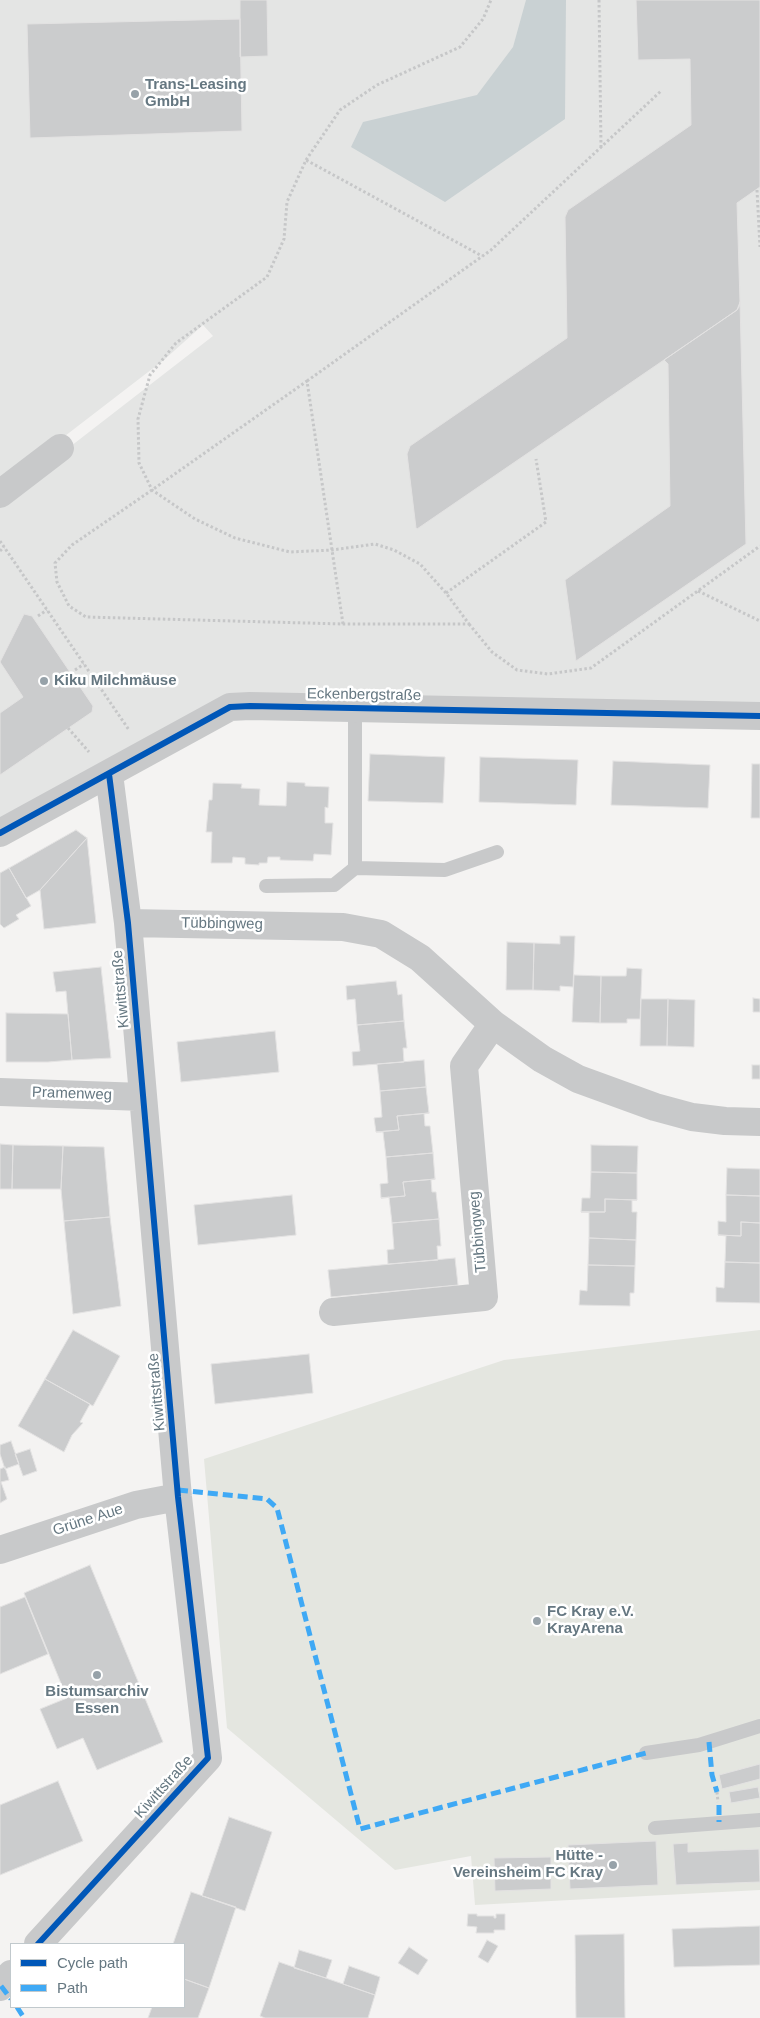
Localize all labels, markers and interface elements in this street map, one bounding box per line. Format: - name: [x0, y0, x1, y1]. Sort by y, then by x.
- place label: Trans-Leasing GmbH: [145, 76, 247, 111]
- marker: Trans-Leasing GmbH: [129, 88, 141, 100]
- place label: Kiku Milchmäuse: [54, 672, 177, 690]
- marker: Kiku Milchmäuse: [38, 675, 50, 687]
- street label: Eckenbergstraße: [307, 685, 421, 705]
- street label: Tübbingweg: [181, 914, 263, 934]
- street label: Kiwittstraße: [109, 949, 133, 1029]
- street label: Pramenweg: [32, 1084, 112, 1104]
- street label: Tübbingweg: [465, 1191, 491, 1273]
- street label: Kiwittstraße: [145, 1352, 169, 1432]
- street label: Grüne Aue: [51, 1500, 125, 1540]
- place label: FC Kray e.V. KrayArena: [547, 1603, 634, 1638]
- marker: FC Kray e.V. KrayArena: [531, 1615, 543, 1627]
- marker: Bistumsarchiv Essen: [91, 1669, 103, 1681]
- place label: Bistumsarchiv Essen: [45, 1683, 149, 1718]
- street label: Kiwittstraße: [131, 1752, 197, 1822]
- place label: Hütte - Vereinsheim FC Kray: [453, 1847, 603, 1882]
- marker: Hütte - Vereinsheim FC Kray: [607, 1859, 619, 1871]
- legend: [10, 1943, 185, 2008]
- text: Cycle path: [57, 1954, 128, 1971]
- text: Path: [57, 1979, 88, 1996]

